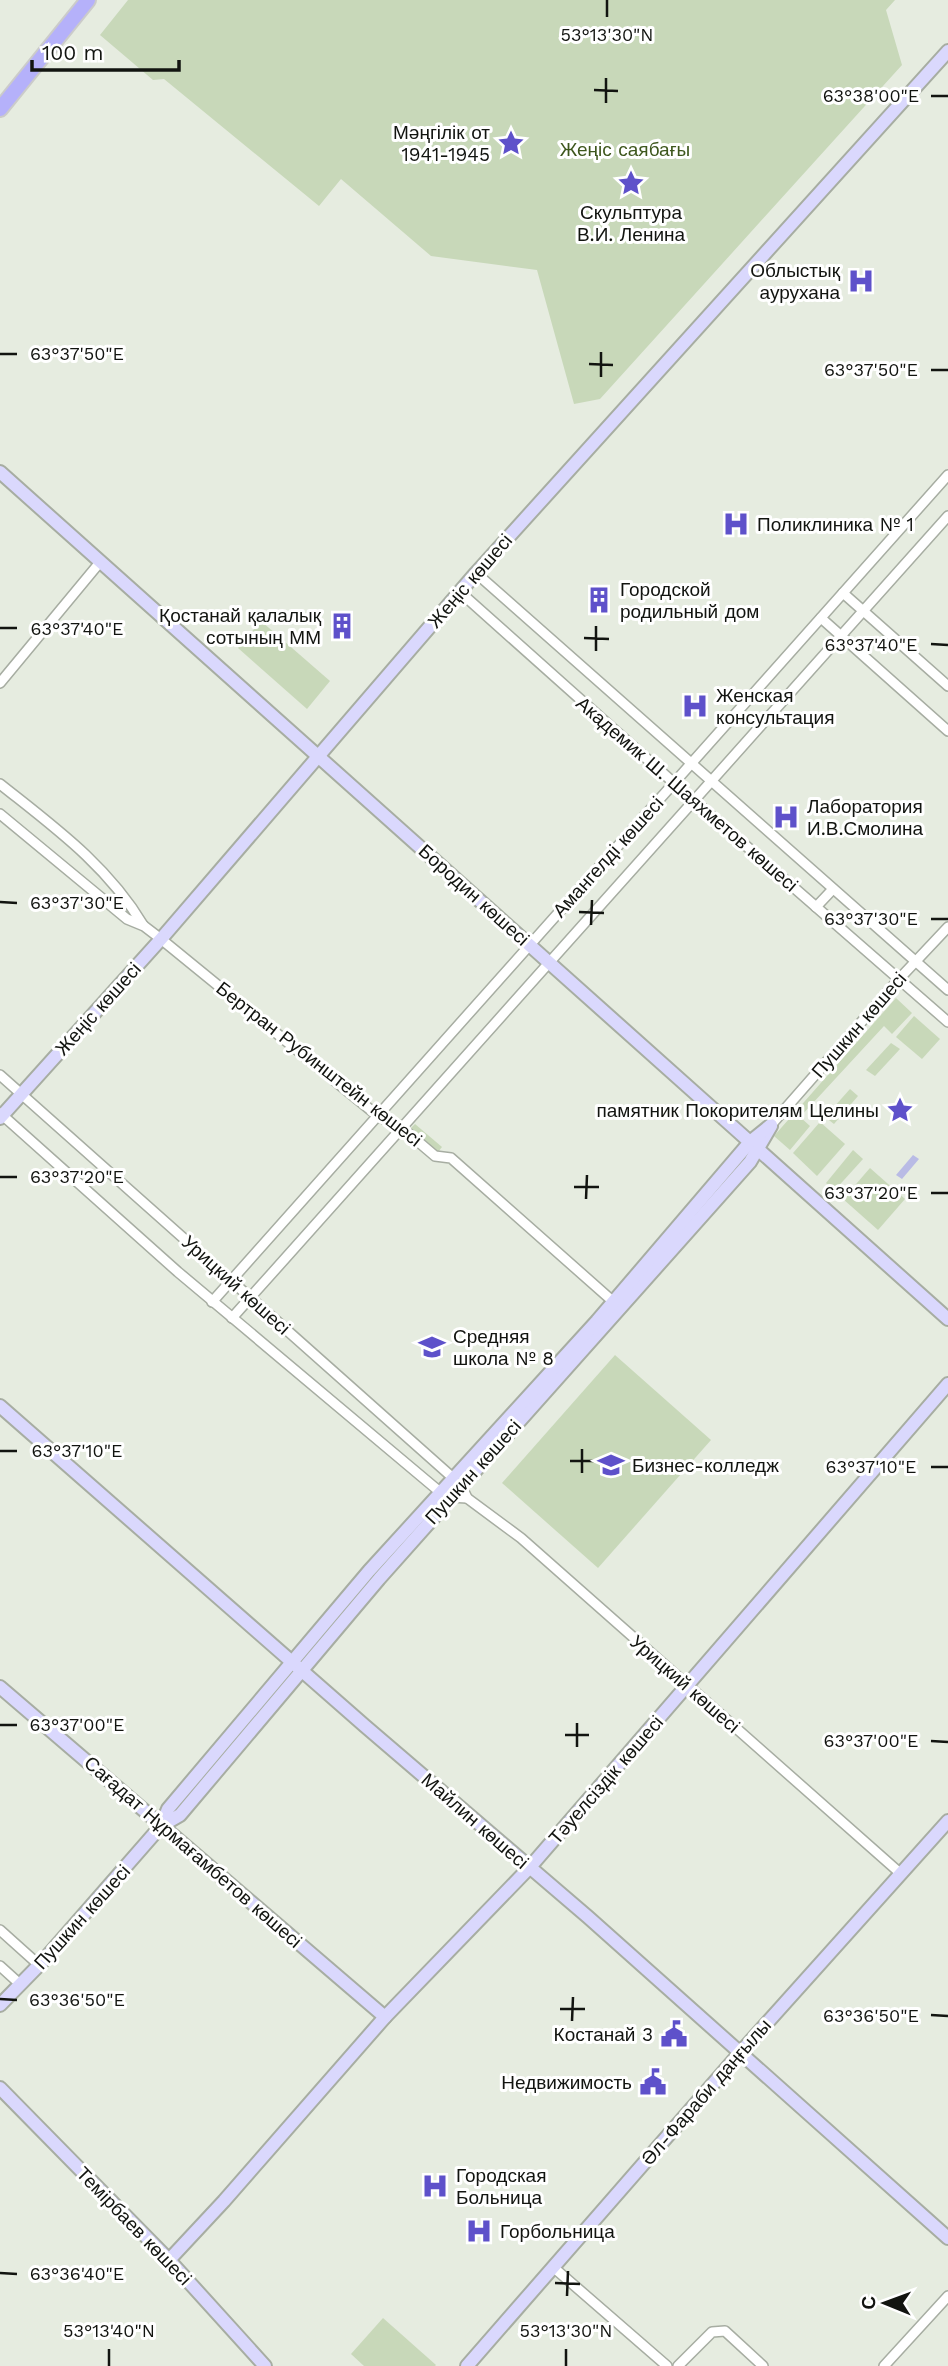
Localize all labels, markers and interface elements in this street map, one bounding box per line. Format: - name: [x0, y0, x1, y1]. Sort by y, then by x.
- text: 53°13'30"N: [560, 24, 654, 45]
- scale bar: [32, 28, 178, 72]
- text: 100 m: [42, 40, 104, 65]
- text: 63°38'00"E: [823, 85, 919, 106]
- place label: Мәңгілік от 1941-1945: [393, 121, 490, 166]
- place icon: Мәңгілік от 1941-1945: [496, 128, 526, 158]
- park label: Жеңіс саябағы: [560, 138, 690, 161]
- place icon: Скульптура В.И. Ленина: [616, 168, 646, 198]
- place label: Скульптура В.И. Ленина: [577, 201, 685, 246]
- place label: Облыстық аурухана: [750, 259, 841, 304]
- hospital icon: Облыстық аурухана: [846, 266, 876, 296]
- text: 63°37'50"E: [30, 343, 124, 364]
- text: 63°37'50"E: [824, 359, 918, 380]
- hospital icon: Поликлиника № 1: [721, 509, 751, 539]
- place label: Поликлиника № 1: [757, 513, 914, 536]
- street label: Жеңіс көшесі: [423, 529, 517, 633]
- place label: Городской родильный дом: [620, 578, 759, 623]
- building icon: Городской родильный дом: [584, 585, 614, 615]
- place label: Қостанай қалалық сотының ММ: [159, 604, 322, 649]
- building icon: Қостанай қалалық сотының ММ: [327, 611, 357, 641]
- text: 63°37'40"E: [30, 618, 124, 639]
- text: 63°37'40"E: [824, 634, 918, 655]
- place label: Женская консультация: [716, 684, 835, 729]
- hospital icon: Женская консультация: [680, 691, 710, 721]
- street label: Академик Ш. Шаяхметов көшесі: [572, 692, 802, 896]
- street label: Амангелді көшесі: [548, 792, 668, 922]
- place label: Лаборатория И.В.Смолина: [807, 795, 924, 840]
- hospital icon: Лаборатория И.В.Смолина: [771, 802, 801, 832]
- street label: Бородин көшесі: [414, 839, 534, 951]
- text: 63°37'30"E: [30, 892, 124, 913]
- text: 63°37'30"E: [824, 908, 918, 929]
- street label: Жеңіс көшесі: [50, 958, 146, 1060]
- street label: Пушкин көшесі: [807, 967, 911, 1083]
- street label: Бертран Рубинштейн көшесі: [212, 977, 426, 1151]
- place icon: памятник Покорителям Целины: [885, 1095, 915, 1125]
- place label: памятник Покорителям Целины: [597, 1099, 879, 1122]
- text: 63°37'20"E: [30, 1166, 124, 1187]
- text: 63°37'20"E: [824, 1182, 918, 1203]
- street label: Урицкий көшесі: [177, 1230, 295, 1340]
- place label: Средняя школа № 8: [453, 1325, 554, 1370]
- school or university icon: Средняя школа № 8: [417, 1332, 447, 1362]
- street label: Пушкин көшесі: [420, 1415, 526, 1529]
- text: 63°37'10"E: [32, 1440, 122, 1461]
- school or university icon: Бизнес-колледж: [596, 1450, 626, 1480]
- place label: Бизнес-колледж: [632, 1454, 779, 1477]
- text: 63°37'10"E: [826, 1456, 916, 1477]
- street label: Урицкий көшесі: [625, 1630, 745, 1738]
- street label: Тәуелсіздік көшесі: [544, 1711, 668, 1849]
- text: 63°37'00"E: [30, 1714, 124, 1735]
- text: 63°37'00"E: [824, 1730, 918, 1751]
- street label: Сағадат Нұрмағамбетов көшесі: [79, 1751, 307, 1953]
- street label: Майлин көшесі: [417, 1768, 533, 1874]
- street label: Пушкин көшесі: [29, 1860, 135, 1974]
- text: 63°36'50"E: [29, 1989, 125, 2010]
- text: 63°36'50"E: [823, 2005, 919, 2026]
- street label: Әл-Фараби даңғылы: [636, 2014, 776, 2170]
- public building icon: Костанай 3: [659, 2019, 689, 2049]
- place label: Костанай 3: [554, 2023, 653, 2046]
- public building icon: Недвижимость: [638, 2067, 668, 2097]
- place label: Недвижимость: [501, 2071, 632, 2094]
- street label: Темірбаев көшесі: [72, 2162, 196, 2290]
- place label: Городская Больница: [456, 2164, 546, 2209]
- hospital icon: Городская Больница: [420, 2171, 450, 2201]
- hospital icon: Горбольница: [464, 2216, 494, 2246]
- place label: Горбольница: [500, 2220, 615, 2243]
- text: 63°36'40"E: [30, 2263, 124, 2284]
- north arrow: [850, 2268, 920, 2338]
- text: С: [857, 2295, 880, 2310]
- text: 53°13'40"N: [63, 2320, 155, 2341]
- text: 53°13'30"N: [519, 2320, 613, 2341]

